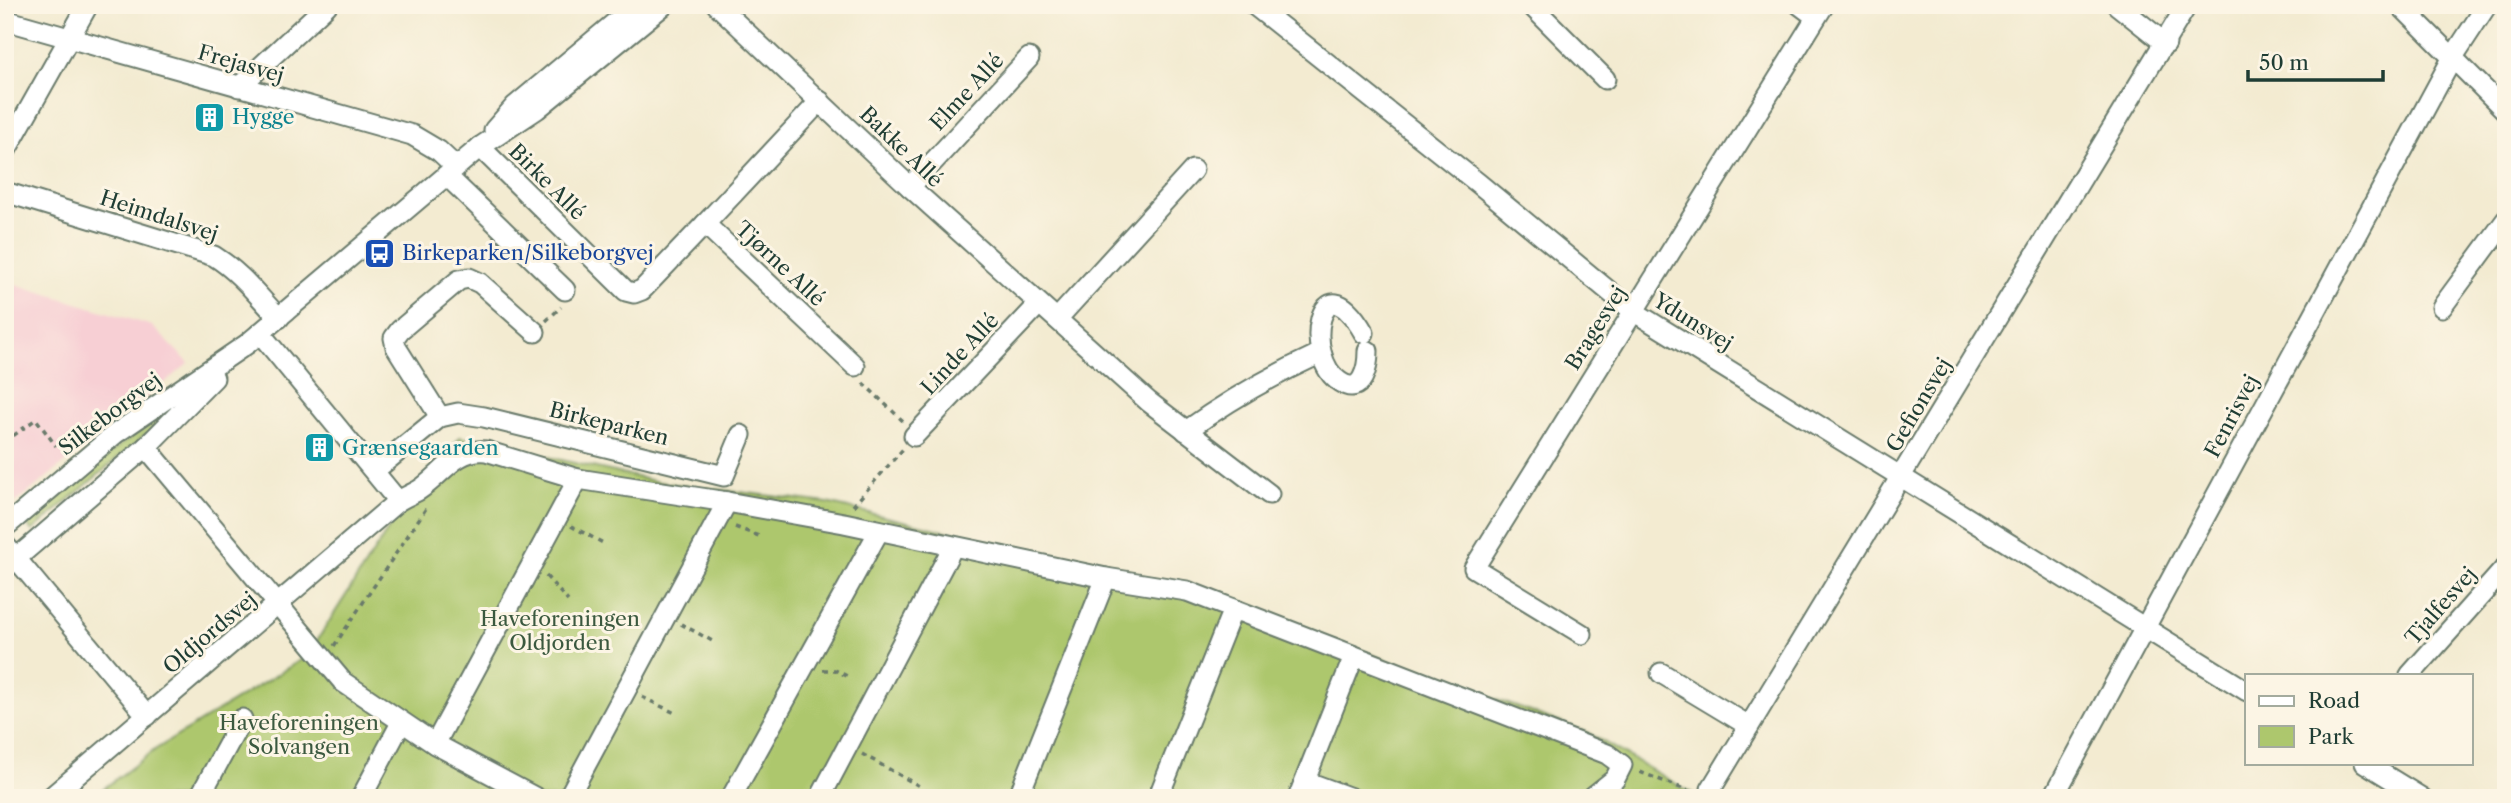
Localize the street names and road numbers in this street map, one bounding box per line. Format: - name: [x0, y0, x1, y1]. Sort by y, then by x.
- street label: Frejasvej: [195, 39, 287, 88]
- street label: Elme Allé: [925, 48, 1009, 136]
- street label: Bakke Allé: [855, 101, 948, 192]
- street label: Birke Allé: [504, 138, 591, 225]
- street label: Heimdalsvej: [97, 185, 221, 246]
- street label: Tjørne Allé: [731, 216, 830, 311]
- street label: Bragesvej: [1560, 281, 1631, 375]
- street label: Ydunsvej: [1648, 287, 1738, 356]
- street label: Linde Allé: [916, 308, 1004, 400]
- street label: Gefionsvej: [1881, 353, 1956, 456]
- street label: Silkeborgvej: [53, 367, 166, 460]
- street label: Fenrisvej: [2199, 370, 2264, 462]
- street label: Birkeparken: [547, 397, 671, 450]
- street label: Tjalfesvej: [2400, 562, 2481, 650]
- street label: Oldjordsvej: [158, 586, 261, 679]

